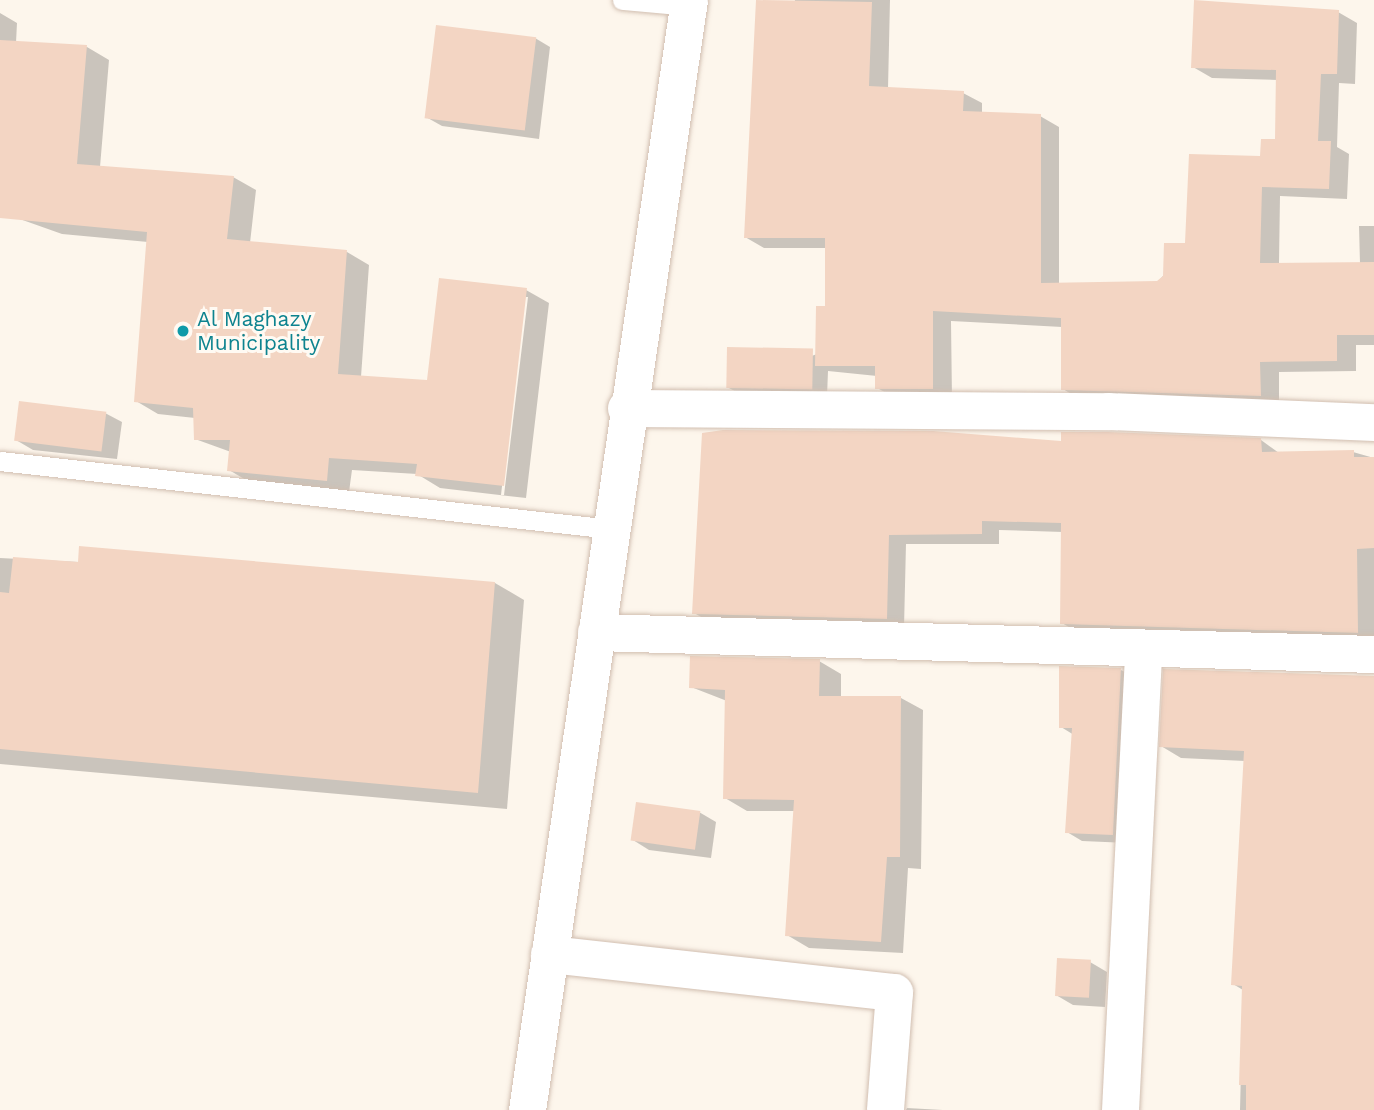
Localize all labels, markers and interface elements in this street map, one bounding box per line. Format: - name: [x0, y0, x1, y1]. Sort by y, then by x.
- place label: Al Maghazy Municipality: [197, 306, 320, 356]
- marker: Al Maghazy Municipality: [175, 323, 191, 339]

